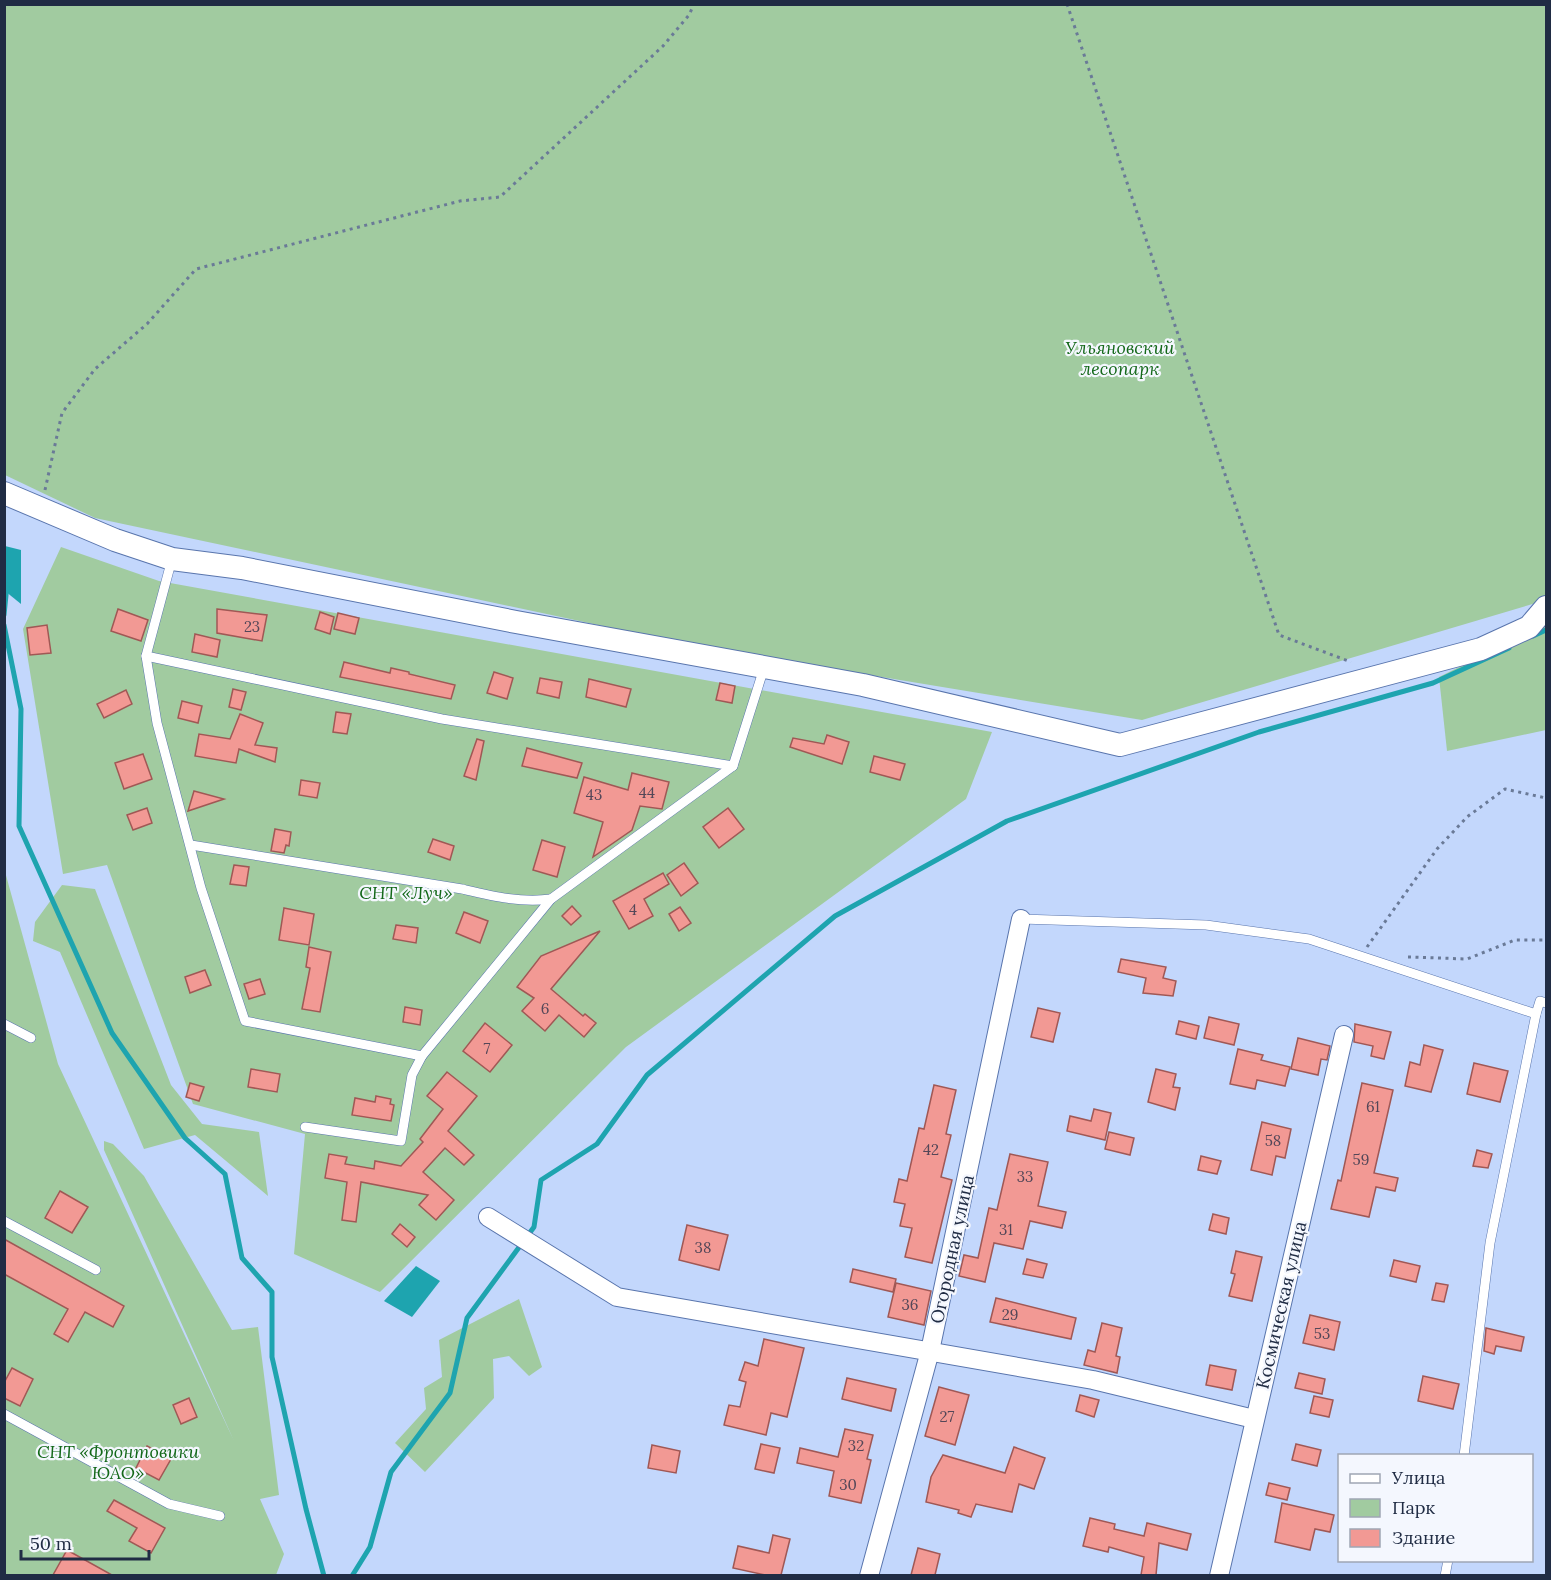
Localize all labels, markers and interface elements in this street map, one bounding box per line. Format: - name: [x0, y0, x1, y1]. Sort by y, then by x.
- park label: Ульяновский лесопарк: [1065, 336, 1175, 380]
- house number: 23: [244, 617, 260, 636]
- house number: 44: [639, 783, 655, 802]
- house number: 43: [586, 785, 602, 804]
- park label: СНТ «Луч»: [359, 881, 453, 904]
- house number: 4: [629, 900, 637, 919]
- house number: 6: [541, 999, 549, 1018]
- house number: 7: [484, 1039, 491, 1058]
- house number: 61: [1366, 1097, 1380, 1116]
- house number: 58: [1265, 1131, 1281, 1150]
- house number: 42: [923, 1140, 939, 1159]
- house number: 59: [1353, 1150, 1369, 1169]
- house number: 33: [1017, 1167, 1033, 1186]
- street label: Огородная улица: [925, 1173, 979, 1325]
- street label: Космическая улица: [1251, 1219, 1311, 1391]
- house number: 31: [999, 1220, 1013, 1239]
- house number: 38: [695, 1238, 711, 1257]
- house number: 36: [901, 1295, 919, 1314]
- house number: 29: [1002, 1305, 1018, 1324]
- house number: 53: [1314, 1324, 1330, 1343]
- house number: 27: [940, 1407, 955, 1426]
- house number: 32: [848, 1436, 864, 1455]
- park label: СНТ «Фронтовики ЮАО»: [37, 1440, 199, 1484]
- legend: [1338, 1454, 1533, 1562]
- text: Улица: [1391, 1466, 1445, 1489]
- house number: 30: [839, 1475, 857, 1494]
- text: Парк: [1392, 1496, 1436, 1519]
- scale bar: [21, 1523, 148, 1561]
- text: Здание: [1392, 1526, 1455, 1549]
- text: 50 m: [30, 1532, 72, 1555]

